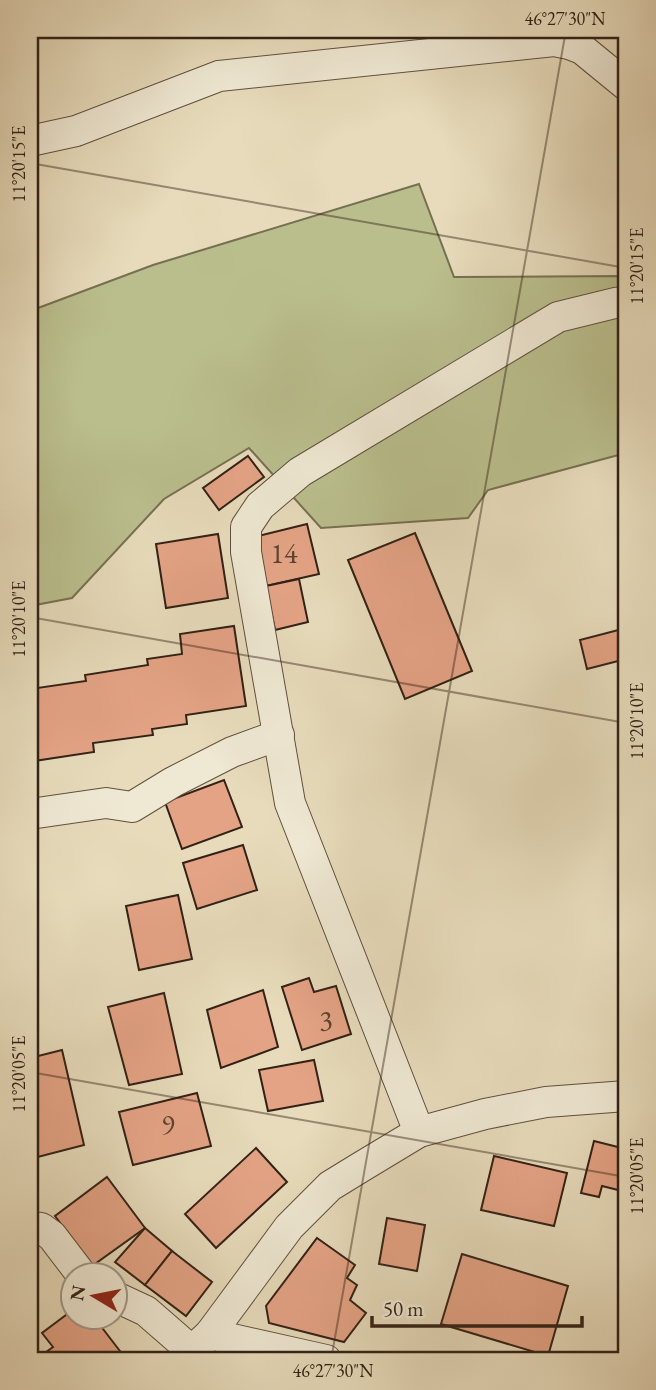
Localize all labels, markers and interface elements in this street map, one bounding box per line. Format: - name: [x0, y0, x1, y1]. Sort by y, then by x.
- text: 46°27'30"N: [525, 7, 606, 30]
- text: 11°20'15"E: [7, 126, 30, 202]
- text: 11°20'15"E: [625, 228, 648, 304]
- house number: 14: [271, 535, 298, 571]
- text: 11°20'10"E: [7, 581, 30, 657]
- text: 11°20'10"E: [625, 683, 648, 759]
- house number: 3: [319, 1002, 333, 1038]
- text: 11°20'05"E: [7, 1036, 30, 1112]
- house number: 9: [161, 1106, 175, 1142]
- text: 11°20'05"E: [625, 1138, 648, 1214]
- north arrow: [60, 1260, 130, 1330]
- text: N: [64, 1283, 92, 1303]
- scale bar: [372, 1285, 582, 1329]
- text: 50 m: [383, 1295, 424, 1322]
- text: 46°27'30"N: [293, 1359, 374, 1382]

